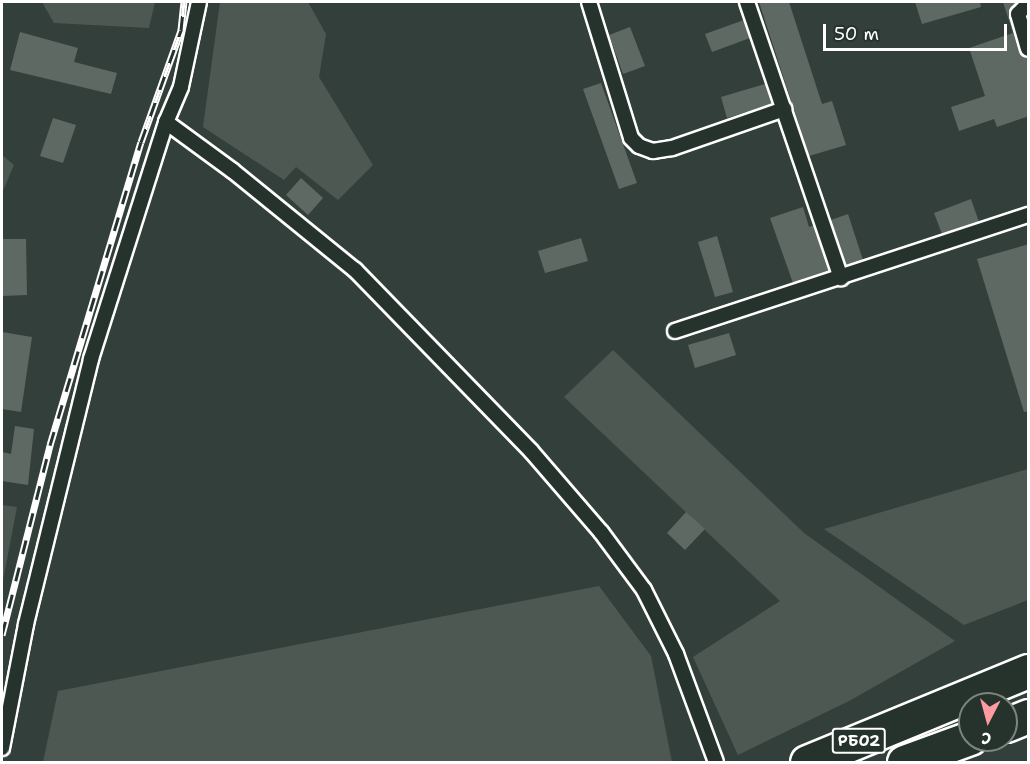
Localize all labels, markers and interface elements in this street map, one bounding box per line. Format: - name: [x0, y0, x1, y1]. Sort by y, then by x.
- scale bar: [826, 12, 1010, 50]
- text: 50 m: [834, 22, 879, 46]
- north arrow: [958, 692, 1018, 752]
- text: С: [980, 727, 992, 749]
- road number: РБ02: [830, 728, 888, 754]

